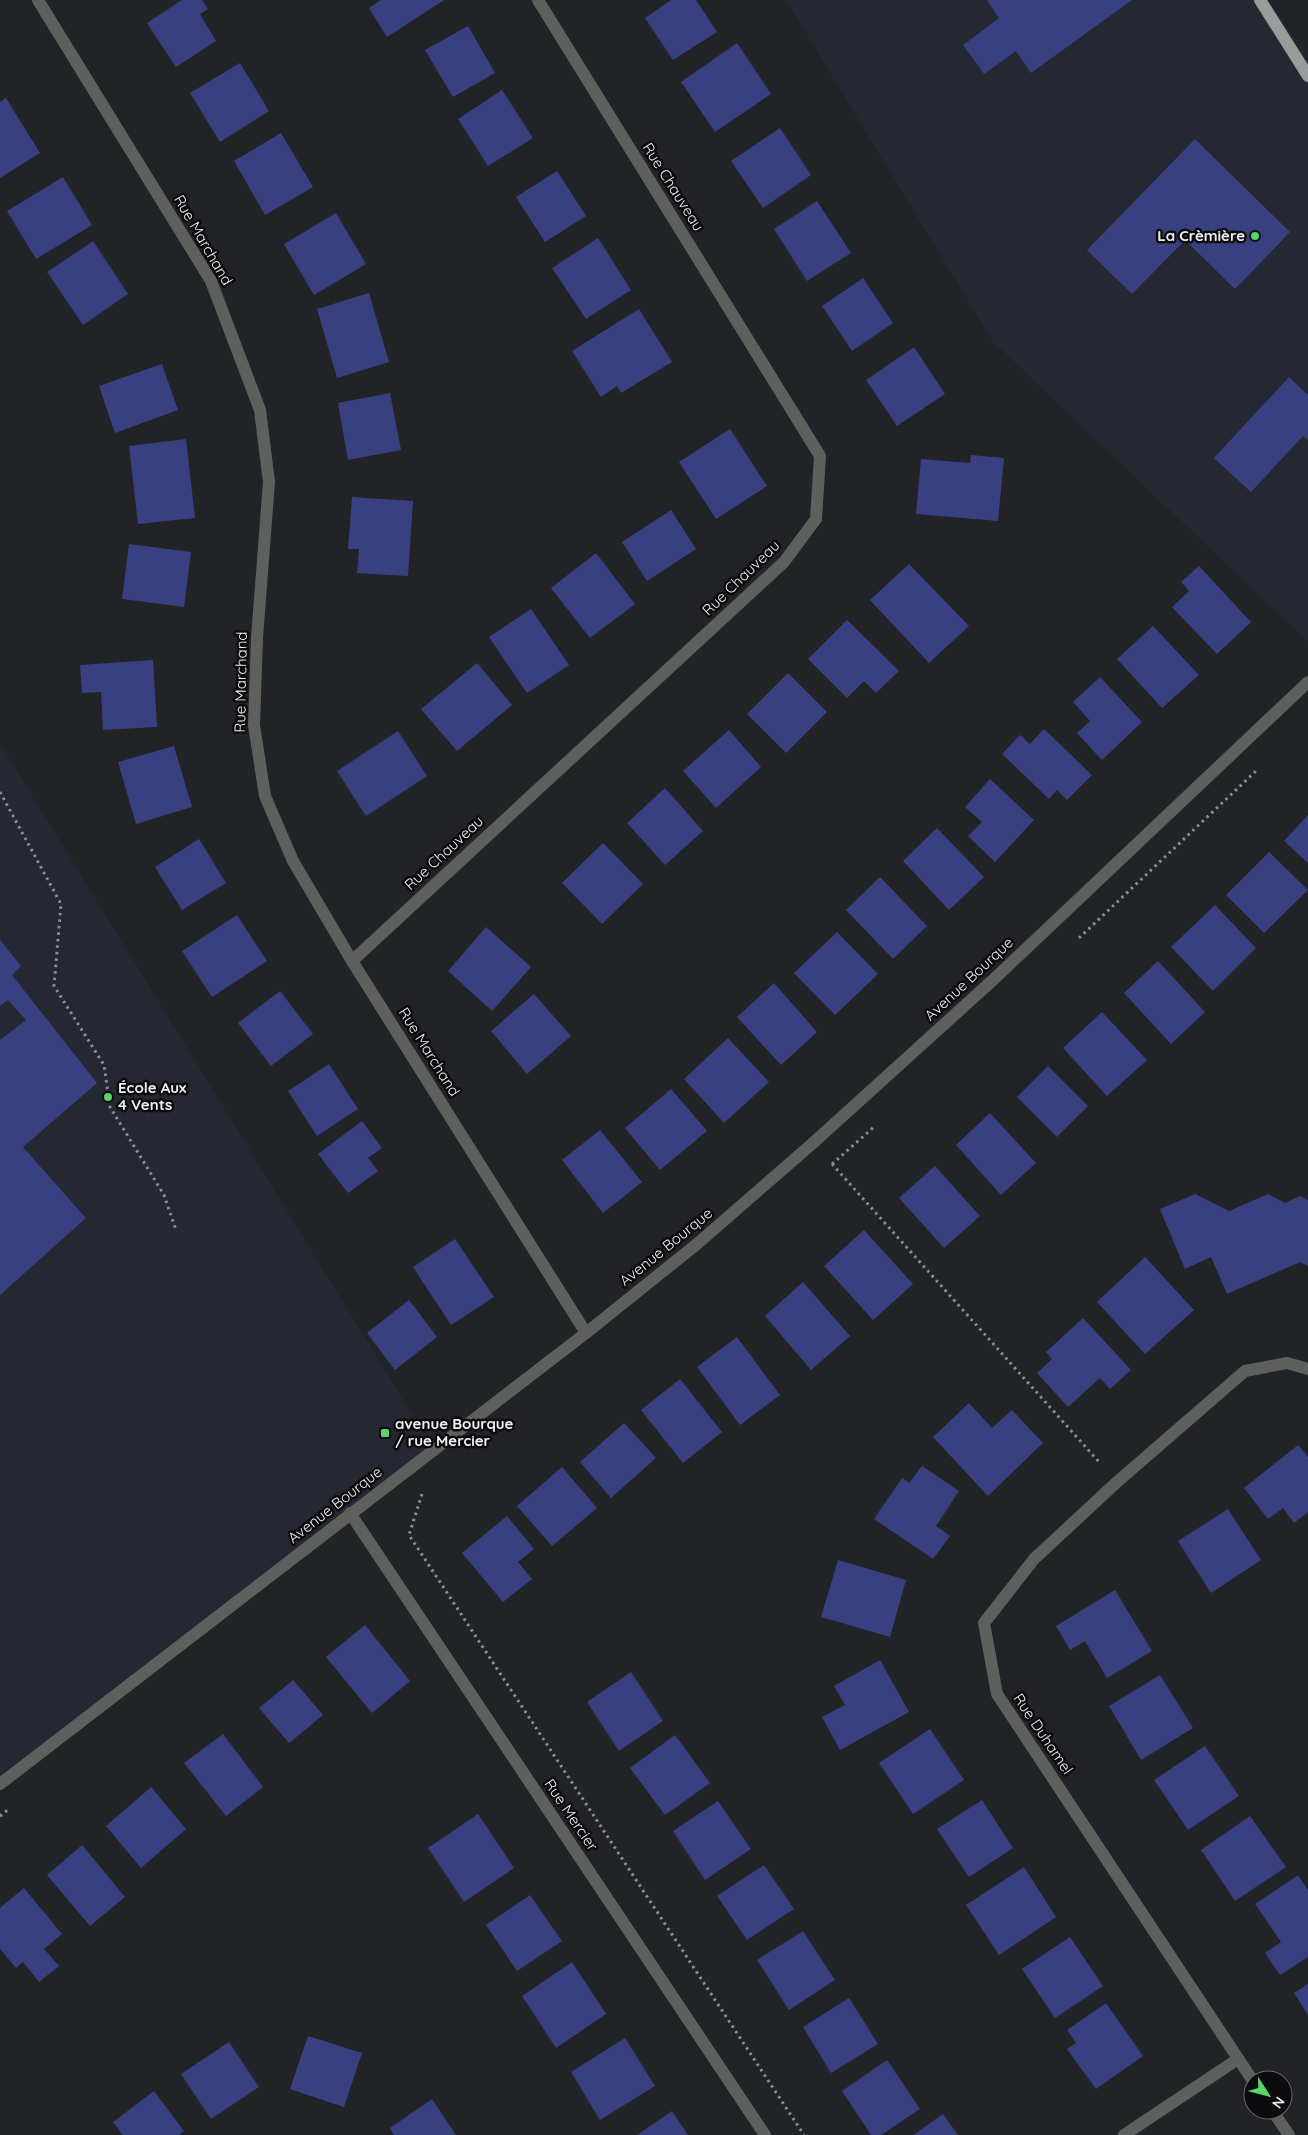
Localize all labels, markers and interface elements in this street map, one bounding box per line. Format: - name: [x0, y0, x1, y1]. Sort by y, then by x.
- street label: Rue Chauveau: [639, 139, 708, 234]
- street label: Rue Marchand: [170, 191, 237, 288]
- place label: La Crèmière: [1157, 226, 1245, 245]
- marker: La Crèmière: [1249, 230, 1261, 242]
- street label: Rue Chauveau: [698, 536, 783, 619]
- street label: Rue Marchand: [230, 631, 251, 733]
- street label: Rue Chauveau: [400, 811, 487, 894]
- street label: Avenue Bourque: [920, 933, 1017, 1025]
- street label: Rue Marchand: [395, 1004, 464, 1100]
- place label: École Aux 4 Vents: [118, 1078, 187, 1114]
- marker: École Aux 4 Vents: [102, 1091, 114, 1103]
- street label: Avenue Bourque: [615, 1203, 716, 1290]
- place label: avenue Bourque / rue Mercier: [395, 1414, 514, 1450]
- marker: avenue Bourque / rue Mercier: [379, 1427, 391, 1439]
- street label: Avenue Bourque: [284, 1462, 386, 1547]
- street label: Rue Duhamel: [1009, 1690, 1077, 1778]
- street label: Rue Mercier: [540, 1775, 602, 1854]
- north arrow: [1243, 2070, 1293, 2120]
- text: N: [1268, 2093, 1289, 2112]

